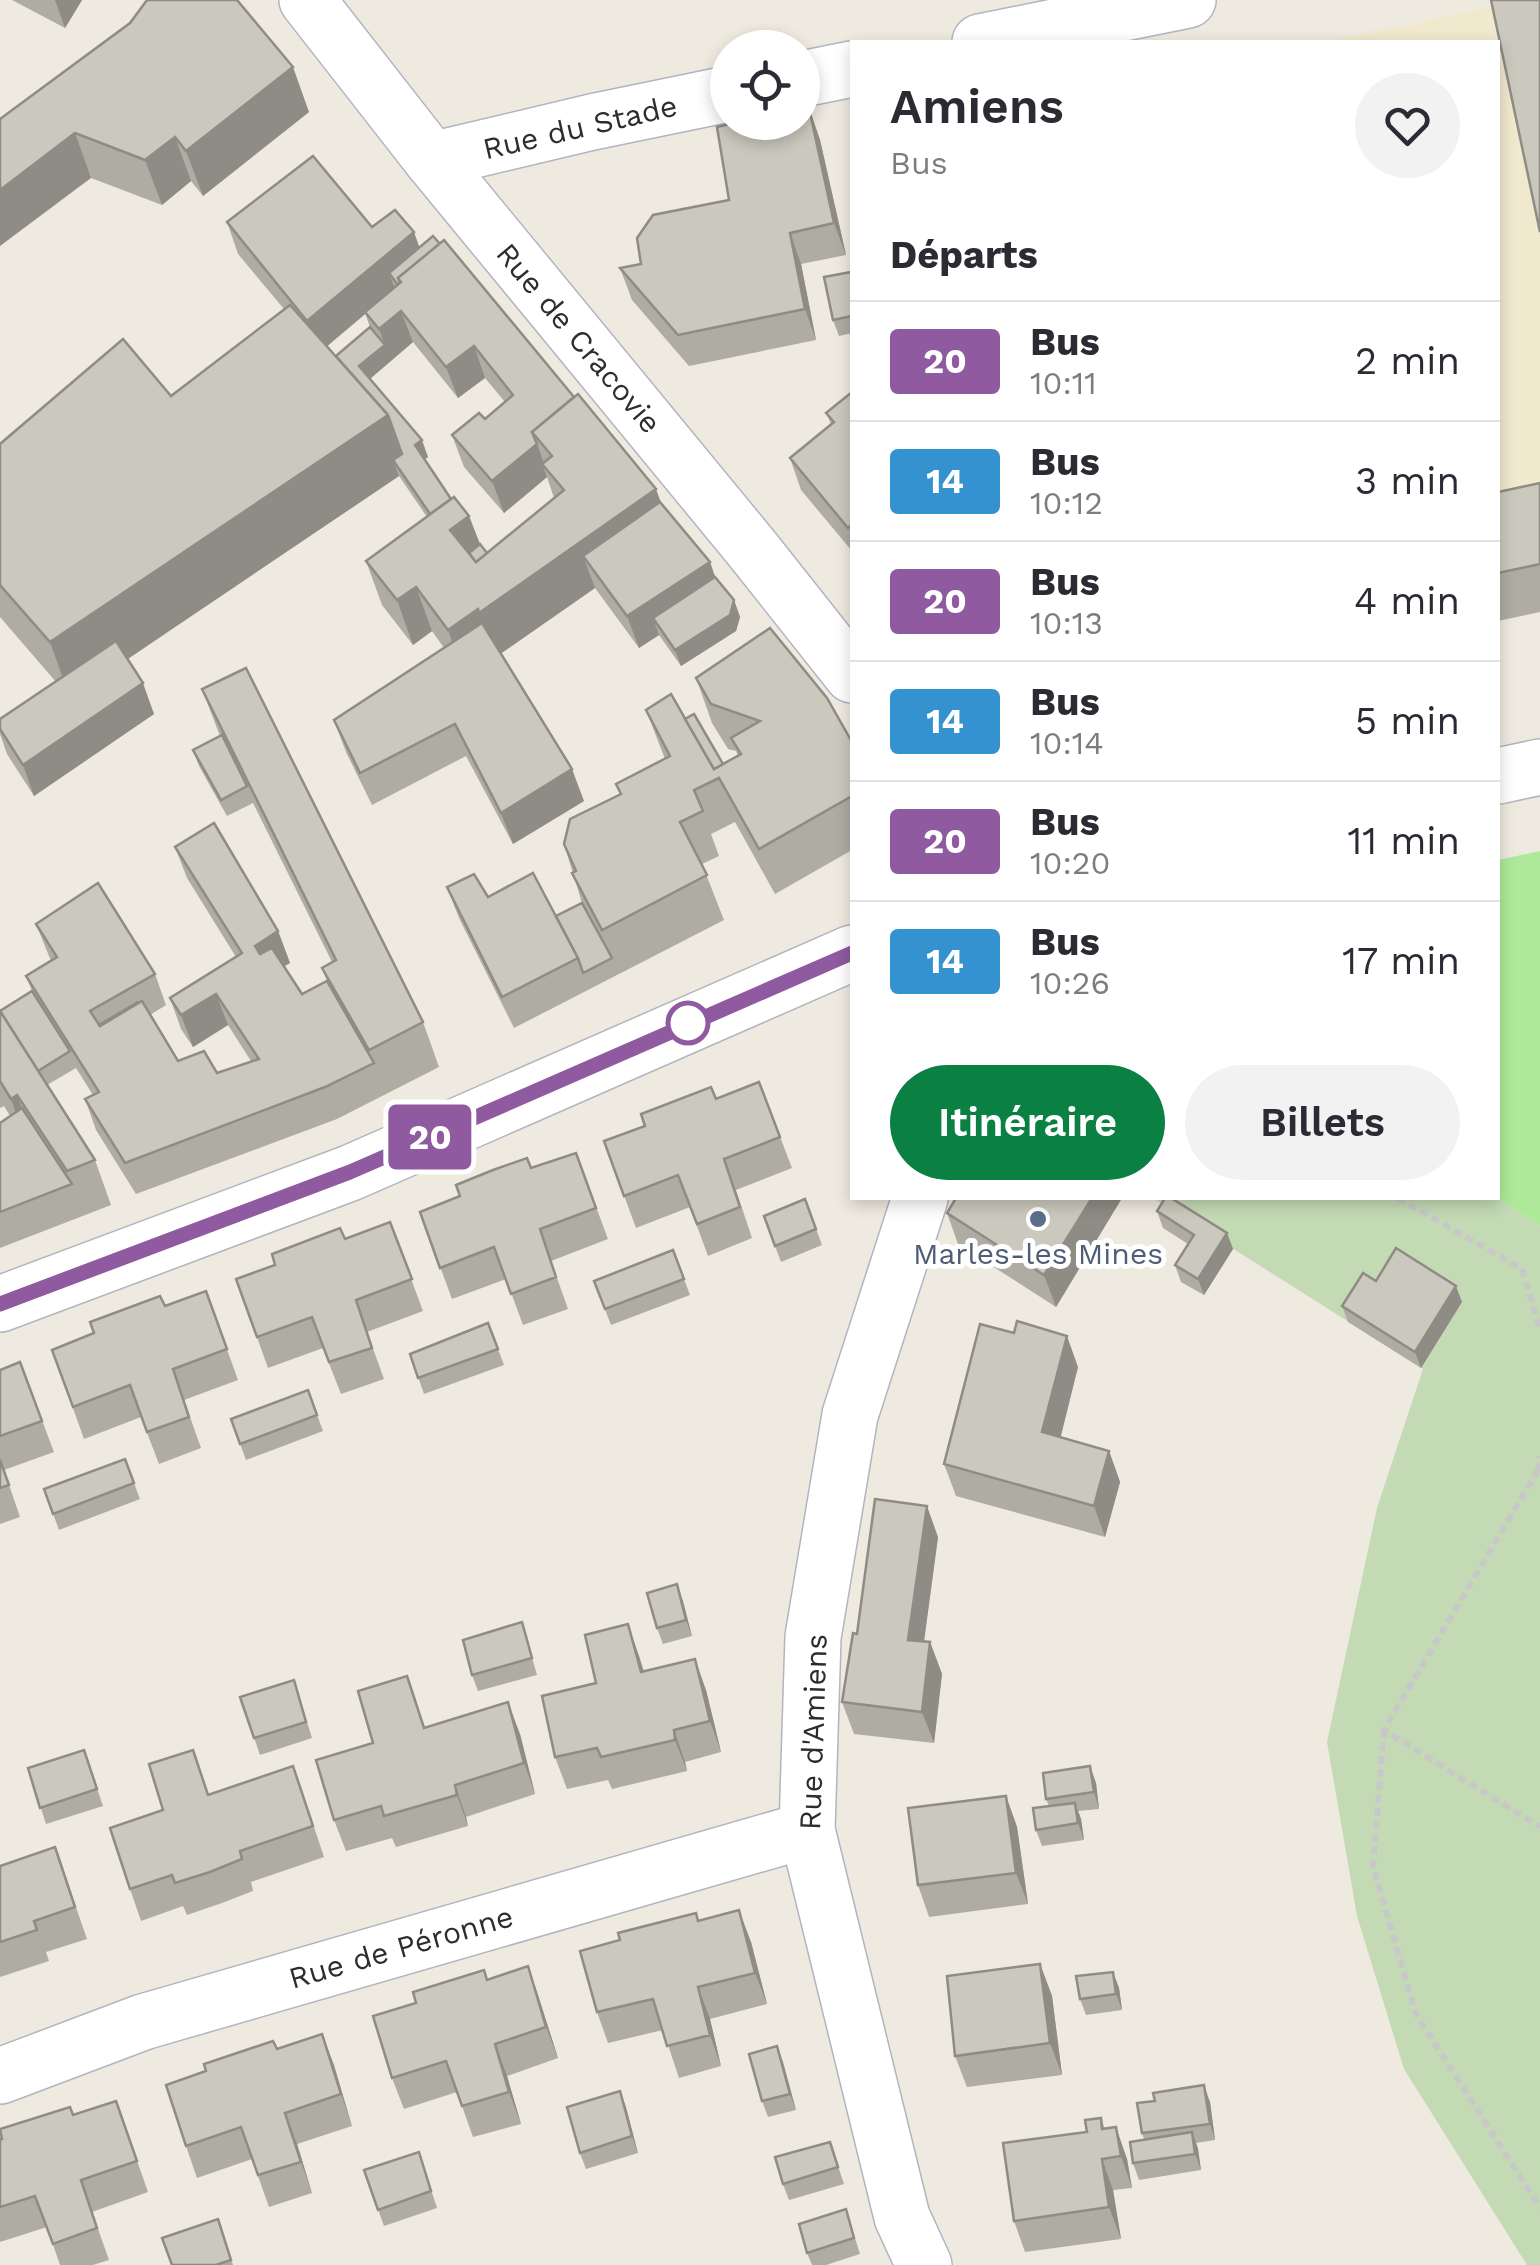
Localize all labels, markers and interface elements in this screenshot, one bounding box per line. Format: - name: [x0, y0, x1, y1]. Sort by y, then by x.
- map controls: [710, 30, 820, 140]
- button: locate: [710, 30, 820, 140]
- button: heart: [1355, 73, 1460, 178]
- text: Amiens: [890, 78, 1064, 135]
- street label: Rue du Stade: [480, 88, 680, 166]
- text: Bus: [890, 144, 948, 182]
- text: Départs: [890, 233, 1038, 277]
- street label: Rue de Cracovie: [489, 236, 669, 440]
- text: Bus: [1030, 320, 1100, 364]
- text: 2 min: [1355, 339, 1460, 383]
- text: 20: [923, 340, 967, 382]
- text: 10:11: [1030, 364, 1097, 402]
- text: Bus: [1030, 440, 1100, 484]
- text: 3 min: [1355, 459, 1460, 503]
- text: 14: [926, 460, 964, 502]
- text: 10:12: [1030, 484, 1103, 522]
- text: Bus: [1030, 560, 1100, 604]
- text: 4 min: [1354, 579, 1460, 623]
- text: 20: [923, 580, 967, 622]
- text: 10:13: [1030, 604, 1103, 642]
- text: Bus: [1030, 680, 1100, 724]
- text: 5 min: [1355, 699, 1460, 743]
- text: 14: [926, 700, 964, 742]
- text: 10:14: [1030, 724, 1104, 762]
- text: Bus: [1030, 800, 1100, 844]
- text: 11 min: [1348, 819, 1460, 863]
- text: 20: [923, 820, 967, 862]
- text: 10:20: [1030, 844, 1110, 882]
- text: Bus: [1030, 920, 1100, 964]
- text: 17 min: [1342, 939, 1460, 983]
- text: 14: [926, 940, 964, 982]
- text: 10:26: [1030, 964, 1110, 1002]
- unlabelled marker: [667, 1002, 709, 1044]
- button: Itinéraire: [890, 1065, 1165, 1180]
- button: Billets: [1185, 1065, 1460, 1180]
- line badge: 20: [385, 1104, 475, 1170]
- text: 20: [408, 1116, 452, 1158]
- marker: Marles-les Mines: [1027, 1208, 1049, 1230]
- place label: Marles-les Mines: [913, 1236, 1163, 1271]
- street label: Rue d'Amiens: [792, 1633, 834, 1831]
- street label: Rue de Péronne: [285, 1898, 517, 1996]

